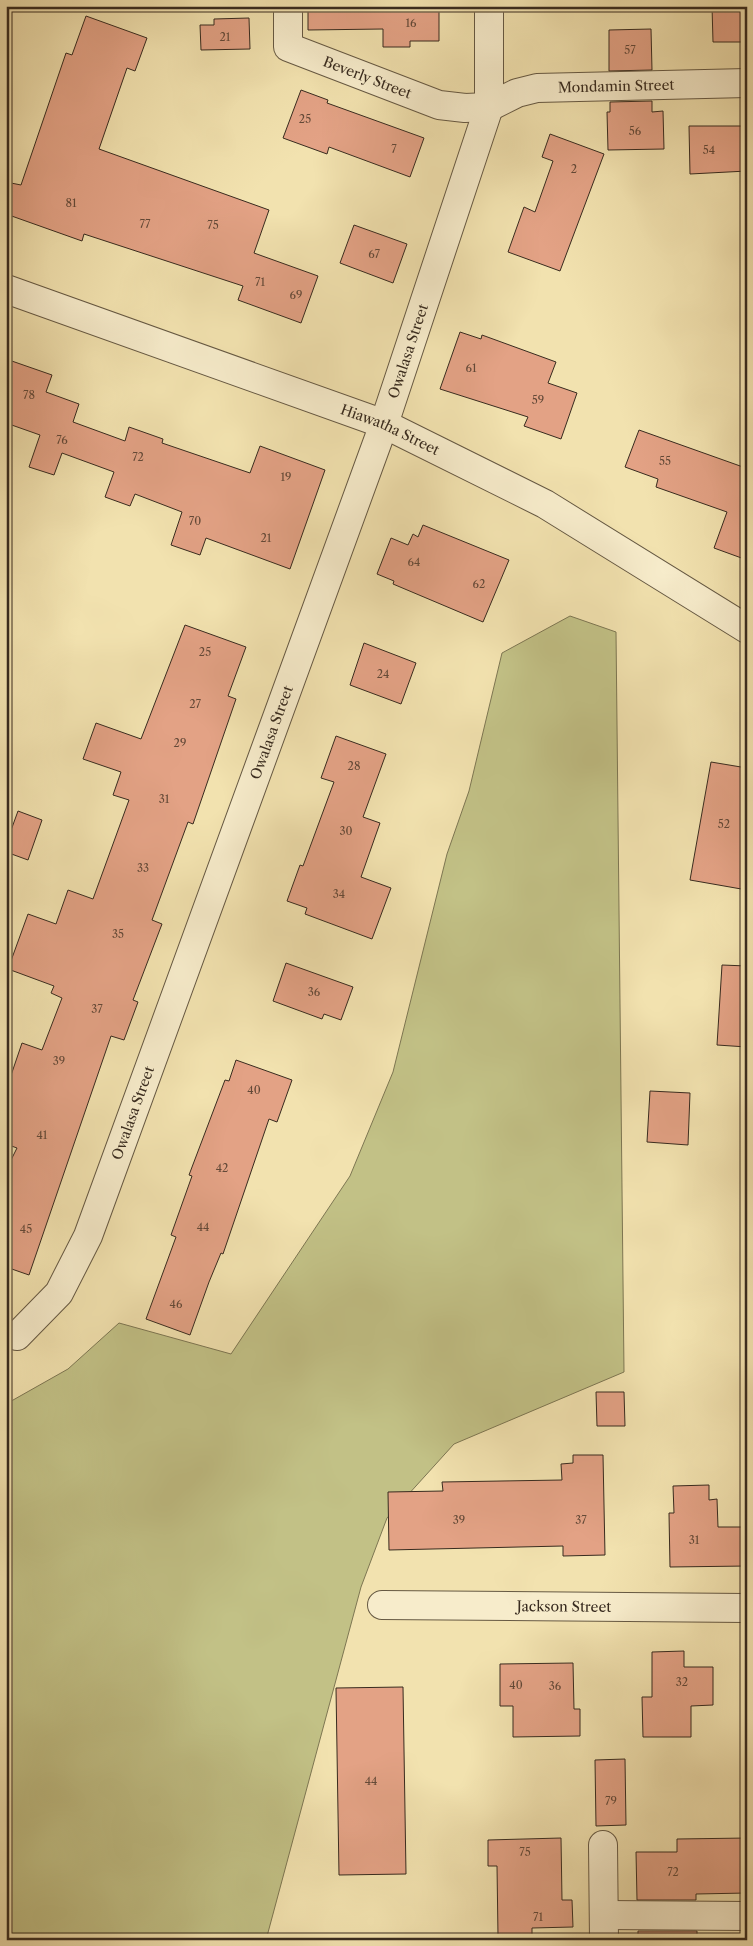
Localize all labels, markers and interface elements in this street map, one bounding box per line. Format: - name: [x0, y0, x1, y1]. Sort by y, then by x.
- house number: 16: [405, 16, 417, 30]
- house number: 21: [220, 30, 231, 44]
- house number: 57: [624, 43, 636, 57]
- street label: Beverly Street: [321, 52, 414, 103]
- street label: Mondamin Street: [558, 76, 675, 97]
- house number: 25: [299, 112, 311, 126]
- house number: 56: [629, 124, 642, 138]
- house number: 7: [391, 142, 397, 156]
- house number: 54: [703, 143, 715, 157]
- house number: 2: [571, 162, 577, 176]
- house number: 81: [65, 196, 77, 210]
- house number: 77: [140, 217, 151, 231]
- house number: 75: [207, 218, 219, 232]
- house number: 67: [368, 247, 380, 261]
- house number: 71: [255, 275, 265, 289]
- house number: 69: [290, 288, 302, 302]
- street label: Owalasa Street: [384, 302, 432, 401]
- house number: 61: [465, 361, 477, 375]
- house number: 78: [23, 388, 35, 402]
- house number: 59: [532, 393, 544, 407]
- street label: Hiawatha Street: [338, 400, 442, 459]
- house number: 76: [56, 433, 68, 447]
- house number: 72: [132, 450, 144, 464]
- house number: 55: [659, 454, 671, 468]
- house number: 19: [280, 470, 292, 484]
- house number: 70: [189, 514, 201, 528]
- house number: 21: [261, 531, 272, 545]
- house number: 64: [408, 555, 420, 569]
- house number: 62: [473, 577, 485, 591]
- house number: 25: [199, 645, 211, 659]
- house number: 24: [377, 667, 389, 681]
- street label: Owalasa Street: [246, 683, 297, 782]
- house number: 27: [189, 697, 201, 711]
- house number: 29: [174, 736, 186, 750]
- house number: 28: [348, 759, 360, 773]
- house number: 31: [159, 792, 170, 806]
- house number: 52: [718, 817, 730, 831]
- house number: 30: [339, 824, 353, 838]
- house number: 33: [137, 861, 149, 875]
- house number: 34: [333, 887, 345, 901]
- house number: 35: [112, 927, 124, 941]
- house number: 36: [308, 985, 321, 999]
- house number: 37: [91, 1002, 103, 1016]
- house number: 39: [53, 1054, 65, 1068]
- street label: Owalasa Street: [108, 1064, 158, 1162]
- house number: 40: [247, 1083, 261, 1097]
- house number: 41: [37, 1128, 48, 1142]
- house number: 42: [216, 1161, 228, 1175]
- house number: 44: [197, 1220, 209, 1234]
- house number: 45: [20, 1222, 32, 1236]
- house number: 46: [170, 1297, 183, 1311]
- house number: 39: [453, 1513, 465, 1527]
- house number: 37: [575, 1513, 587, 1527]
- house number: 31: [689, 1533, 700, 1547]
- street label: Jackson Street: [515, 1597, 611, 1616]
- house number: 32: [676, 1675, 688, 1689]
- house number: 40: [509, 1678, 523, 1692]
- house number: 36: [549, 1679, 562, 1693]
- house number: 44: [365, 1774, 377, 1788]
- house number: 79: [605, 1794, 617, 1808]
- house number: 75: [519, 1845, 531, 1859]
- house number: 72: [667, 1865, 679, 1879]
- house number: 71: [533, 1910, 543, 1924]

